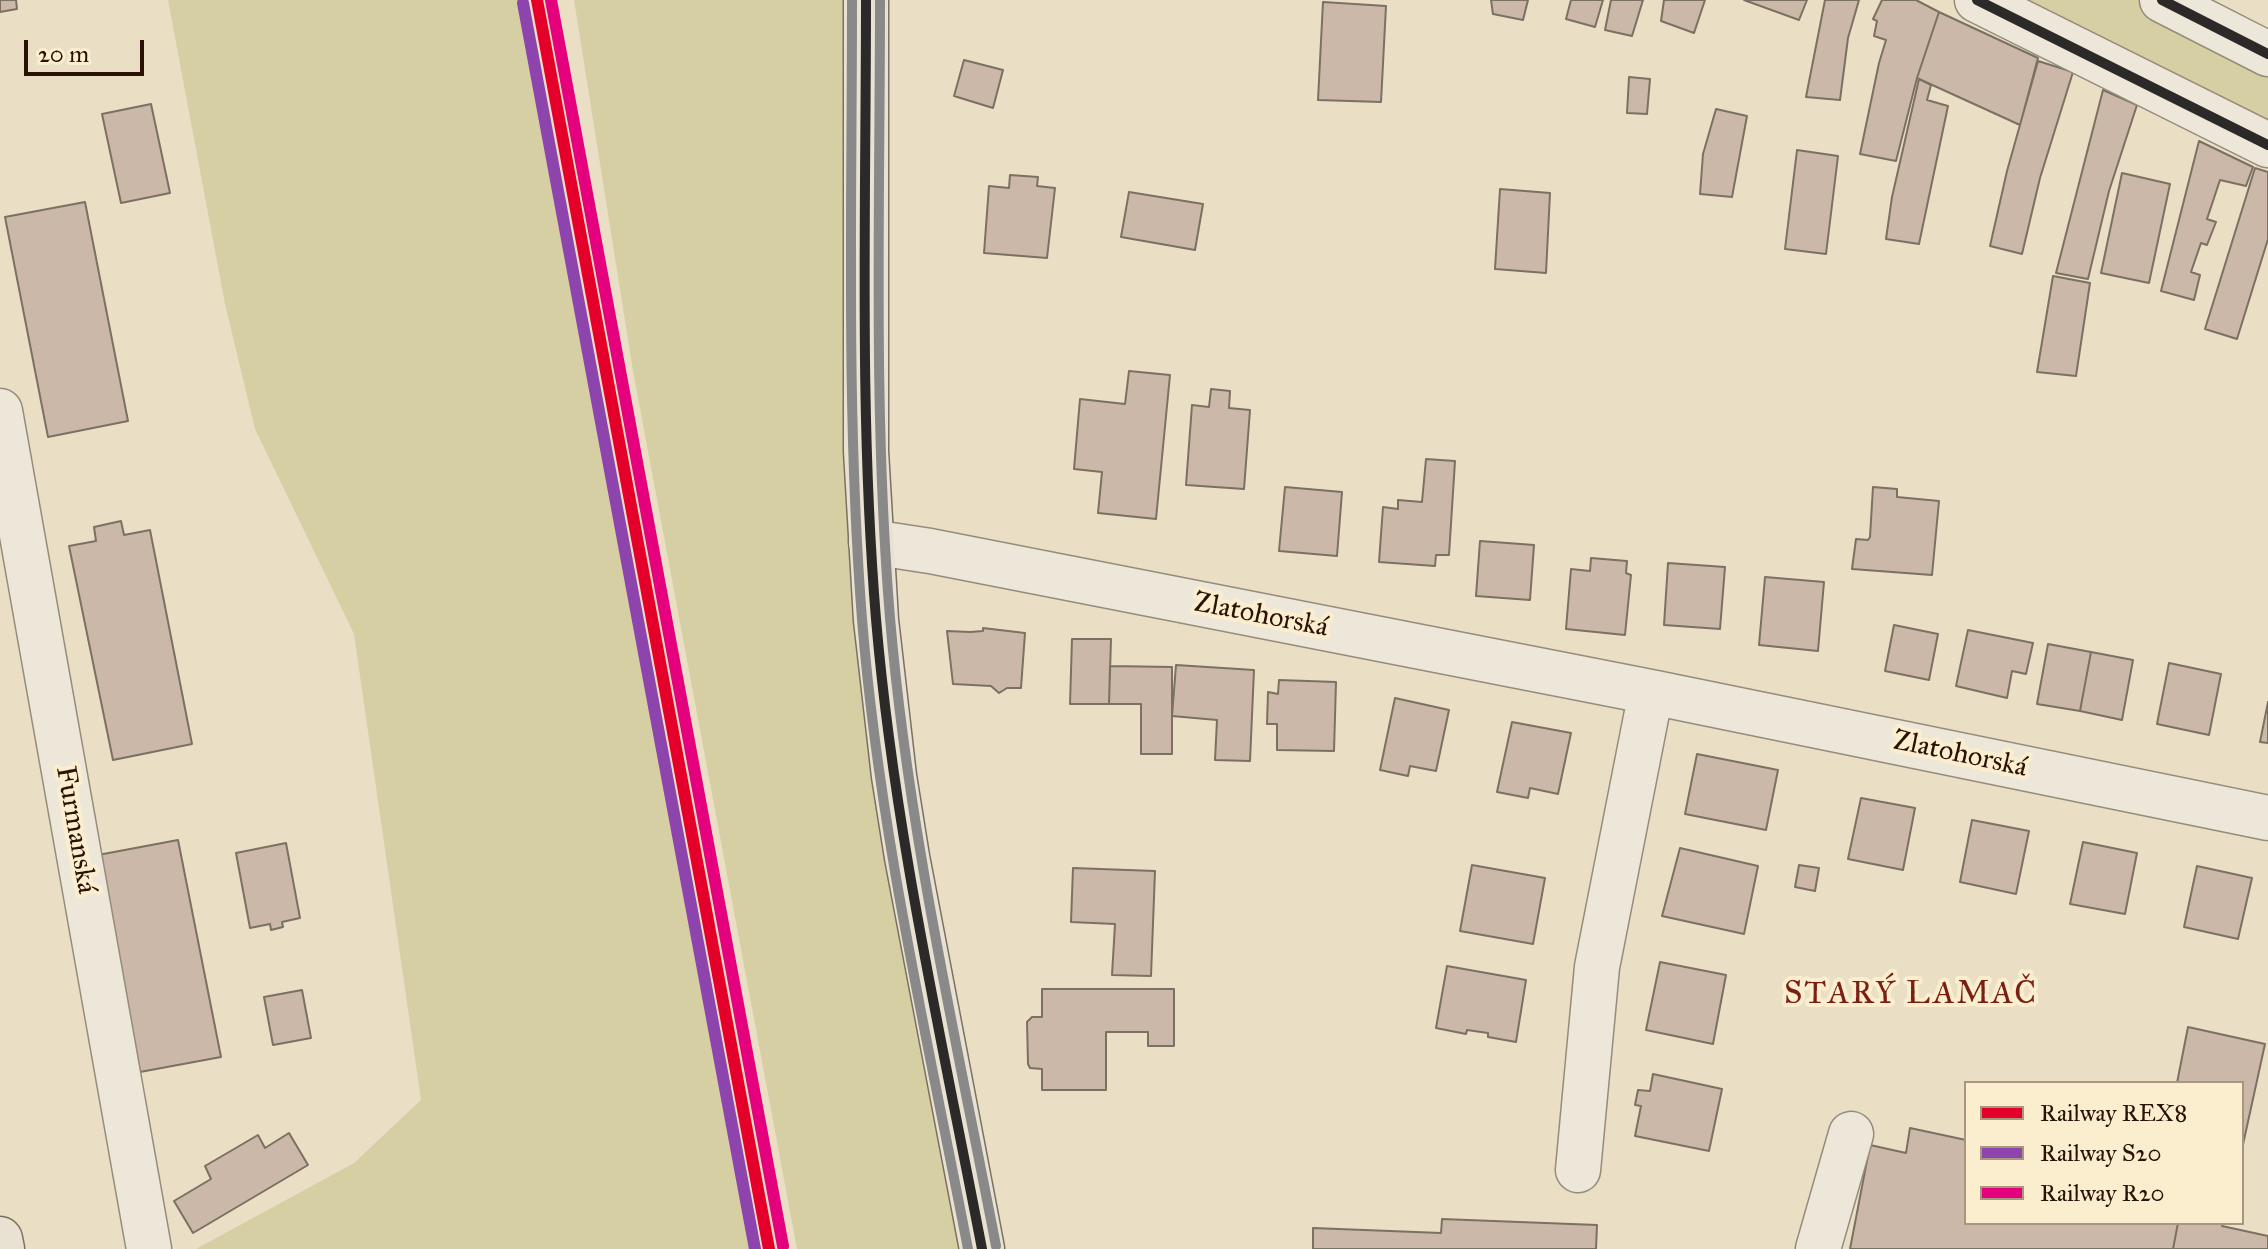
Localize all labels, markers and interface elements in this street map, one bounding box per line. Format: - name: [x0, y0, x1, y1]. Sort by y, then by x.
- scale bar: [28, 24, 148, 74]
- text: 20 m: [38, 39, 89, 69]
- street label: Zlatohorská: [1191, 587, 1331, 645]
- street label: Zlatohorská: [1890, 724, 2030, 786]
- street label: Furmanská: [47, 764, 103, 896]
- district label: STARÝ LAMAČ: [1784, 976, 2038, 1014]
- legend: [1964, 1081, 2244, 1225]
- text: Railway REX8: [2040, 1098, 2187, 1128]
- text: Railway S20: [2040, 1138, 2161, 1168]
- text: Railway R20: [2040, 1178, 2164, 1208]

